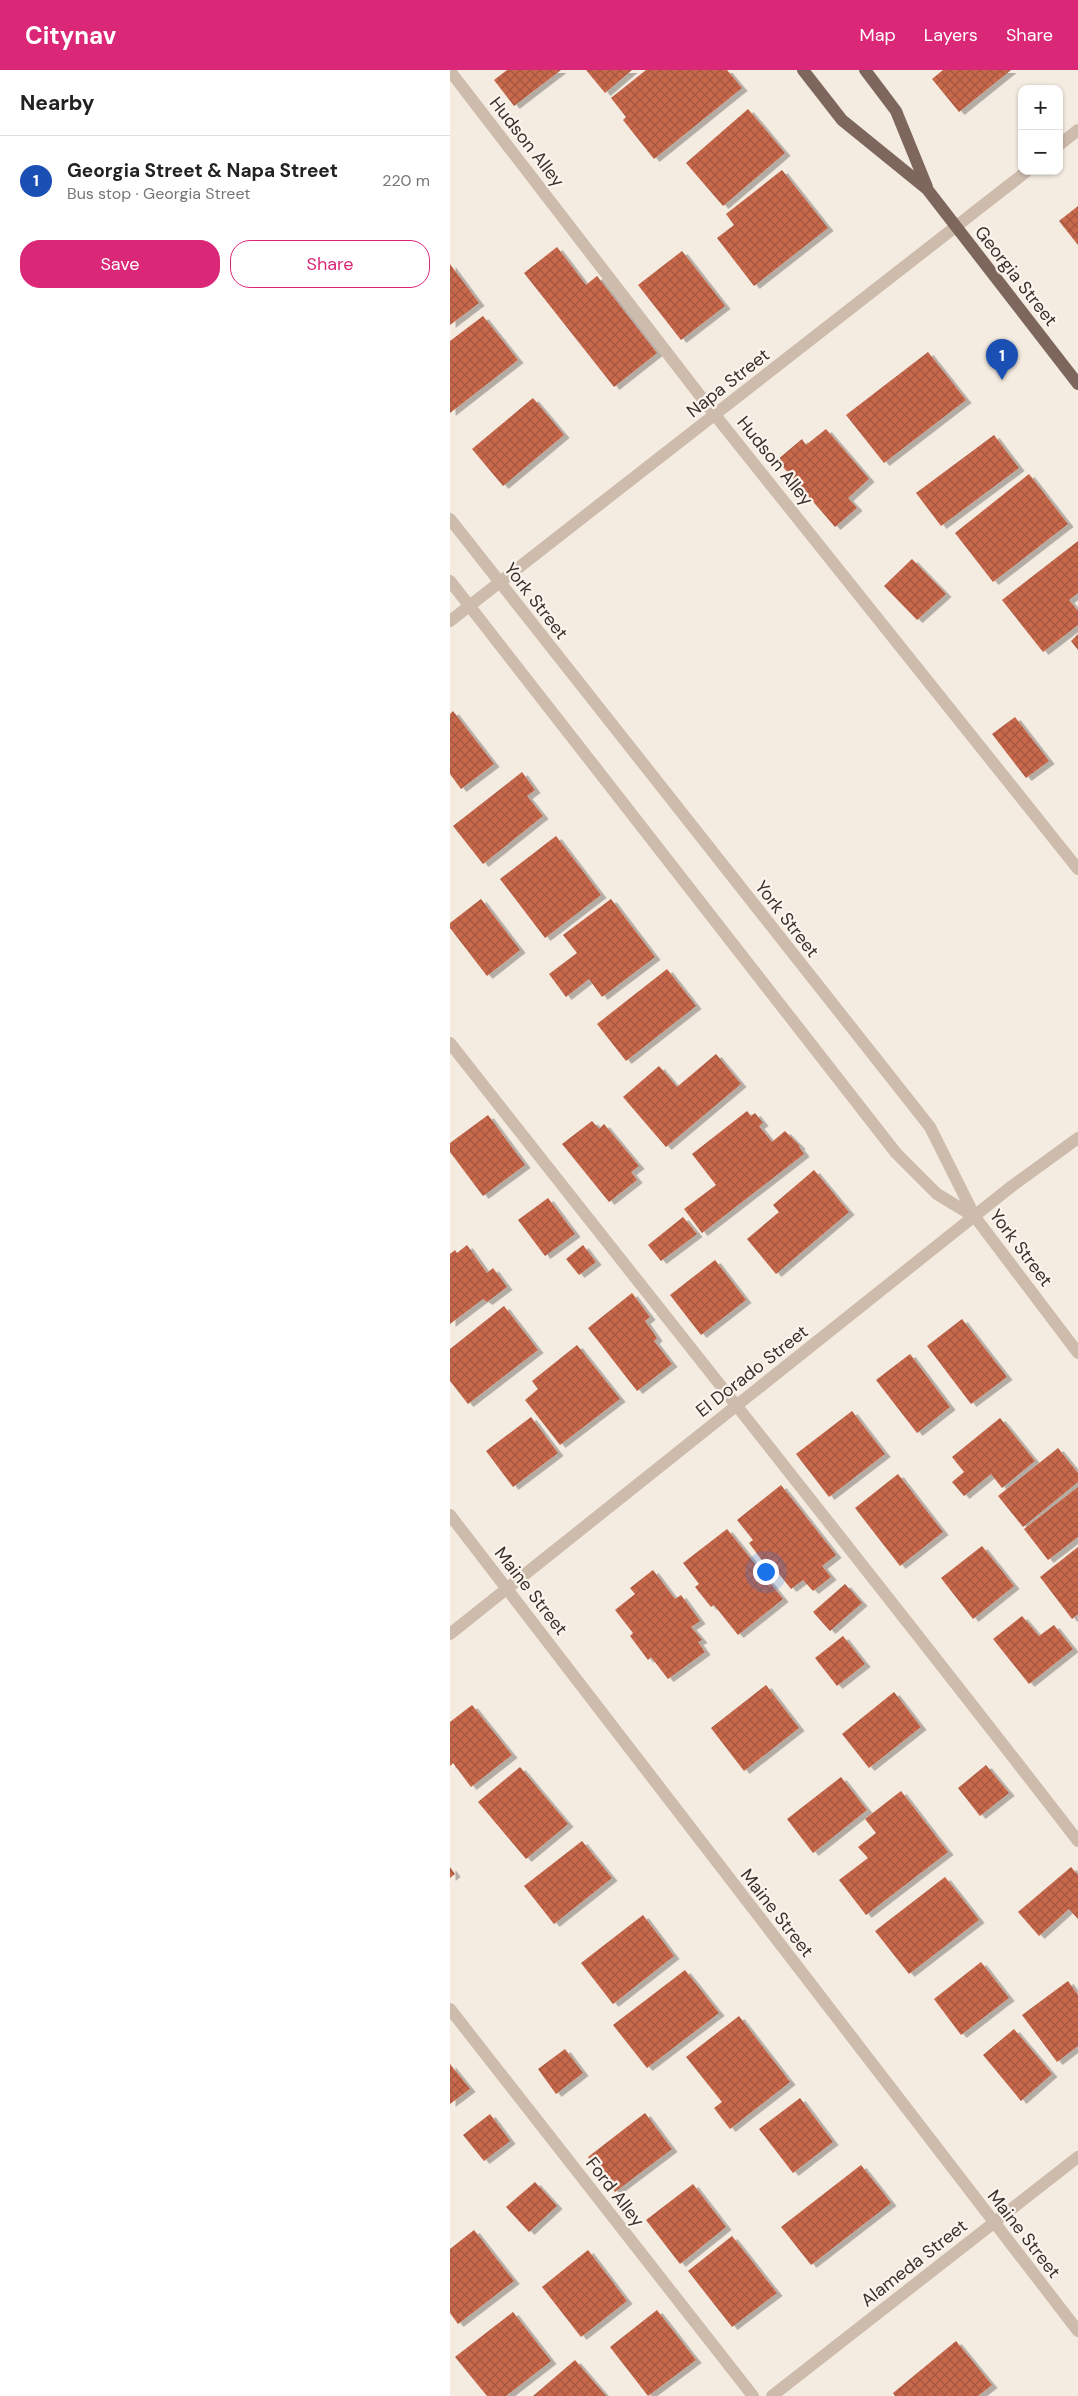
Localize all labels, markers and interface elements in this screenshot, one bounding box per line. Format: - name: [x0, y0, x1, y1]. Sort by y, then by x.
- text: Citynav: [25, 20, 116, 51]
- text: Map: [860, 23, 896, 47]
- text: Layers: [924, 23, 978, 47]
- text: Share: [1006, 23, 1053, 47]
- map controls: [1018, 85, 1063, 175]
- button: +: [1018, 85, 1063, 130]
- text: Nearby: [20, 89, 94, 117]
- street label: Hudson Alley: [484, 92, 570, 192]
- button: −: [1018, 130, 1063, 175]
- text: Georgia Street & Napa Street: [67, 158, 338, 183]
- text: 1: [33, 170, 39, 191]
- text: 220 m: [382, 170, 430, 191]
- text: Bus stop · Georgia Street: [67, 183, 251, 204]
- street label: Georgia Street: [969, 221, 1063, 331]
- button: Save: [20, 240, 220, 288]
- button: Share: [230, 240, 430, 288]
- pin: 1: [986, 339, 1018, 380]
- street label: Napa Street: [682, 343, 774, 423]
- street label: Hudson Alley: [732, 411, 818, 511]
- street label: York Street: [499, 558, 573, 644]
- street label: York Street: [750, 876, 824, 962]
- street label: York Street: [984, 1204, 1058, 1292]
- street label: El Dorado Street: [691, 1320, 813, 1422]
- street label: Maine Street: [489, 1542, 573, 1640]
- your location: [753, 1559, 779, 1585]
- street label: Maine Street: [735, 1864, 819, 1962]
- street label: Ford Alley: [580, 2152, 650, 2232]
- street label: Maine Street: [982, 2185, 1066, 2283]
- street label: Alameda Street: [856, 2214, 972, 2312]

